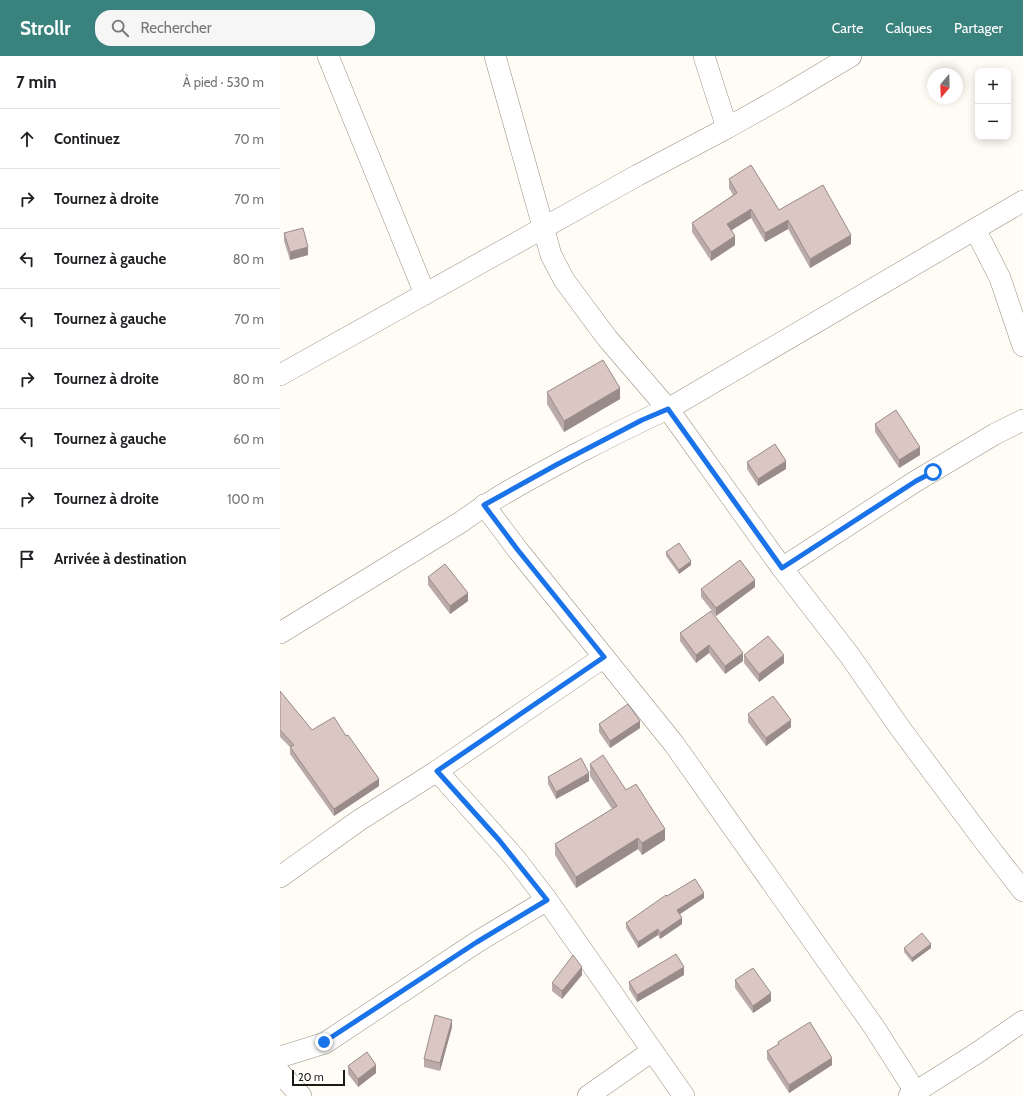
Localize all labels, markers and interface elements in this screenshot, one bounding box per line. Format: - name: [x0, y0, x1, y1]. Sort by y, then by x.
- search box: [95, 10, 375, 46]
- text: Strollr: [20, 17, 71, 40]
- icon: search: [109, 17, 131, 39]
- text: Rechercher: [141, 19, 212, 37]
- text: Carte: [832, 19, 863, 37]
- text: Calques: [885, 19, 932, 37]
- text: Partager: [954, 19, 1003, 37]
- north arrow: [927, 68, 963, 104]
- map controls: [975, 68, 1011, 140]
- button: +: [975, 68, 1011, 104]
- text: 7 min: [16, 72, 57, 92]
- text: À pied · 530 m: [183, 74, 264, 90]
- button: −: [975, 104, 1011, 140]
- icon: ahead: [16, 128, 38, 150]
- text: Continuez: [54, 130, 120, 148]
- text: 70 m: [234, 131, 264, 147]
- icon: right: [16, 188, 38, 210]
- text: Tournez à droite: [54, 190, 159, 208]
- text: 70 m: [234, 191, 264, 207]
- icon: left: [16, 248, 38, 270]
- text: Tournez à gauche: [54, 250, 166, 268]
- text: 80 m: [233, 251, 264, 267]
- icon: left: [16, 308, 38, 330]
- text: Tournez à gauche: [54, 310, 166, 328]
- text: 70 m: [234, 311, 264, 327]
- icon: right: [16, 368, 38, 390]
- text: Tournez à droite: [54, 370, 159, 388]
- text: 80 m: [233, 371, 264, 387]
- icon: left: [16, 428, 38, 450]
- text: Tournez à gauche: [54, 430, 166, 448]
- text: 60 m: [233, 431, 264, 447]
- route start: [924, 463, 942, 481]
- icon: right: [16, 488, 38, 510]
- text: Tournez à droite: [54, 490, 159, 508]
- text: 100 m: [227, 491, 264, 507]
- icon: arrive: [16, 548, 38, 570]
- text: Arrivée à destination: [54, 550, 186, 568]
- route end: [315, 1033, 333, 1051]
- scale bar: [292, 1068, 345, 1087]
- text: 20 m: [298, 1070, 324, 1084]

